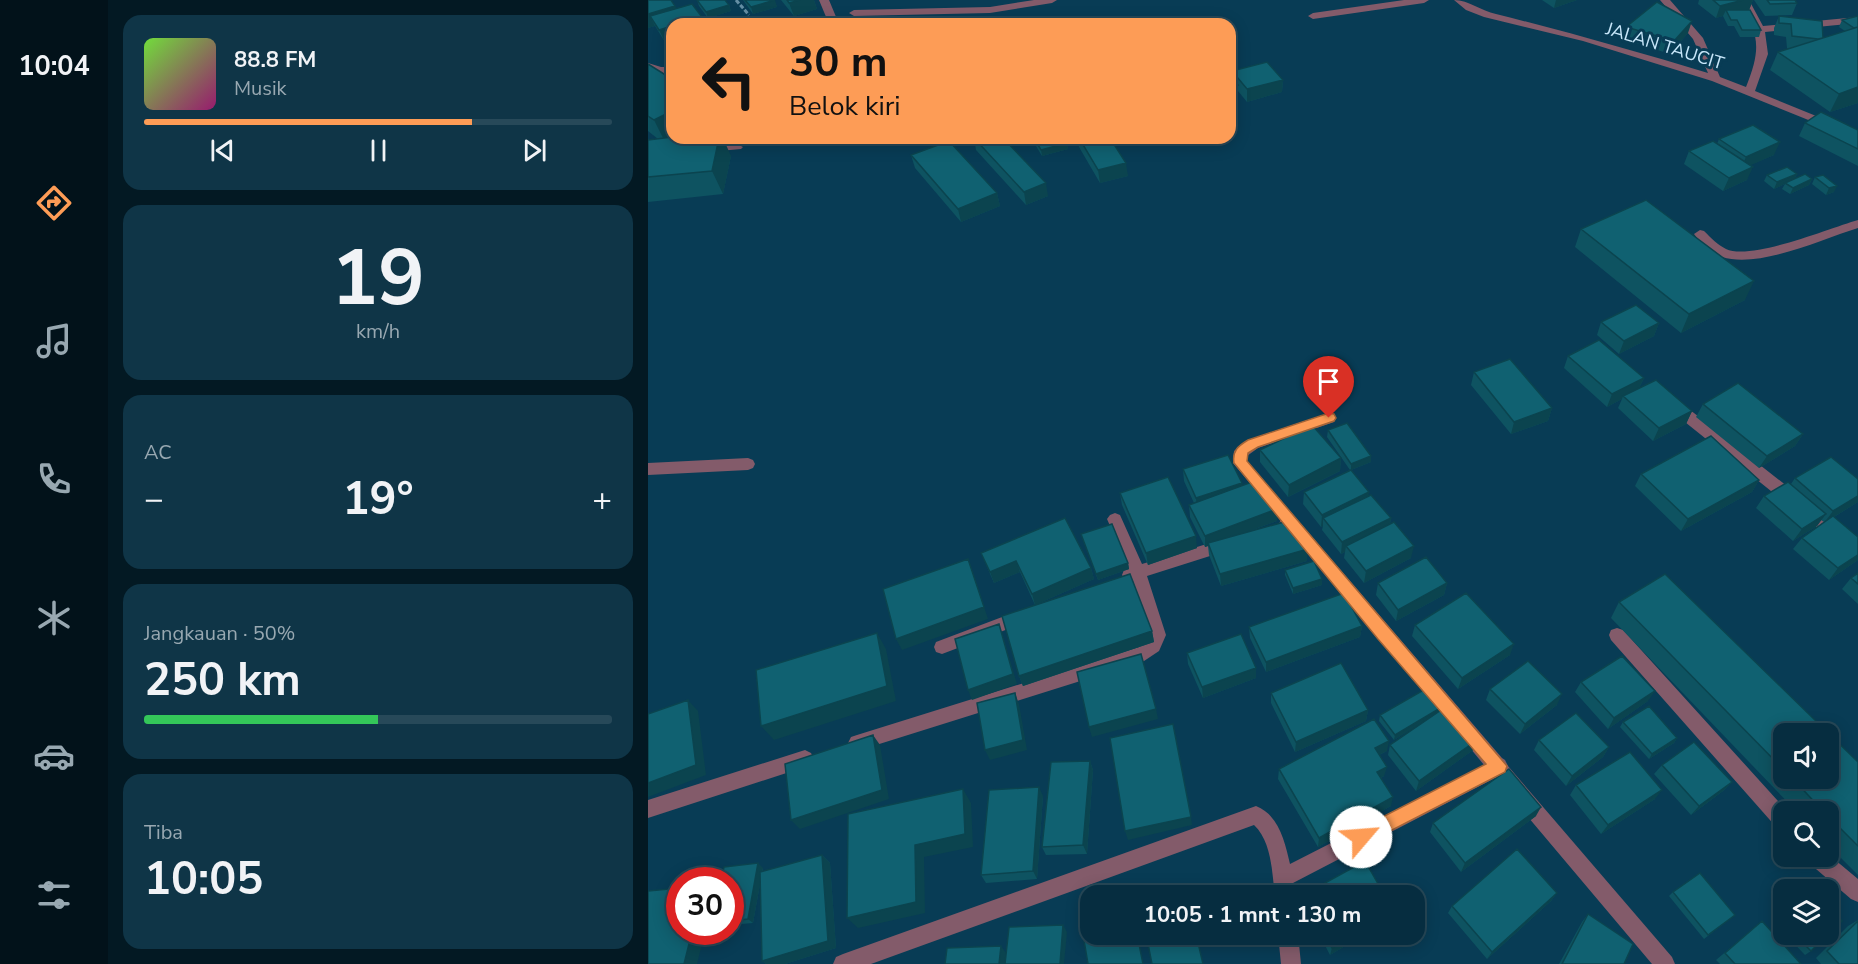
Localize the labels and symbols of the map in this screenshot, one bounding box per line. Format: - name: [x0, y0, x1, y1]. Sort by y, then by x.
- street label: JALAN TAUCIT: [1602, 16, 1727, 75]
- pin: [1303, 356, 1354, 418]
- position arrow: [1329, 805, 1393, 869]
- speed limit sign: 30: [666, 867, 744, 945]

